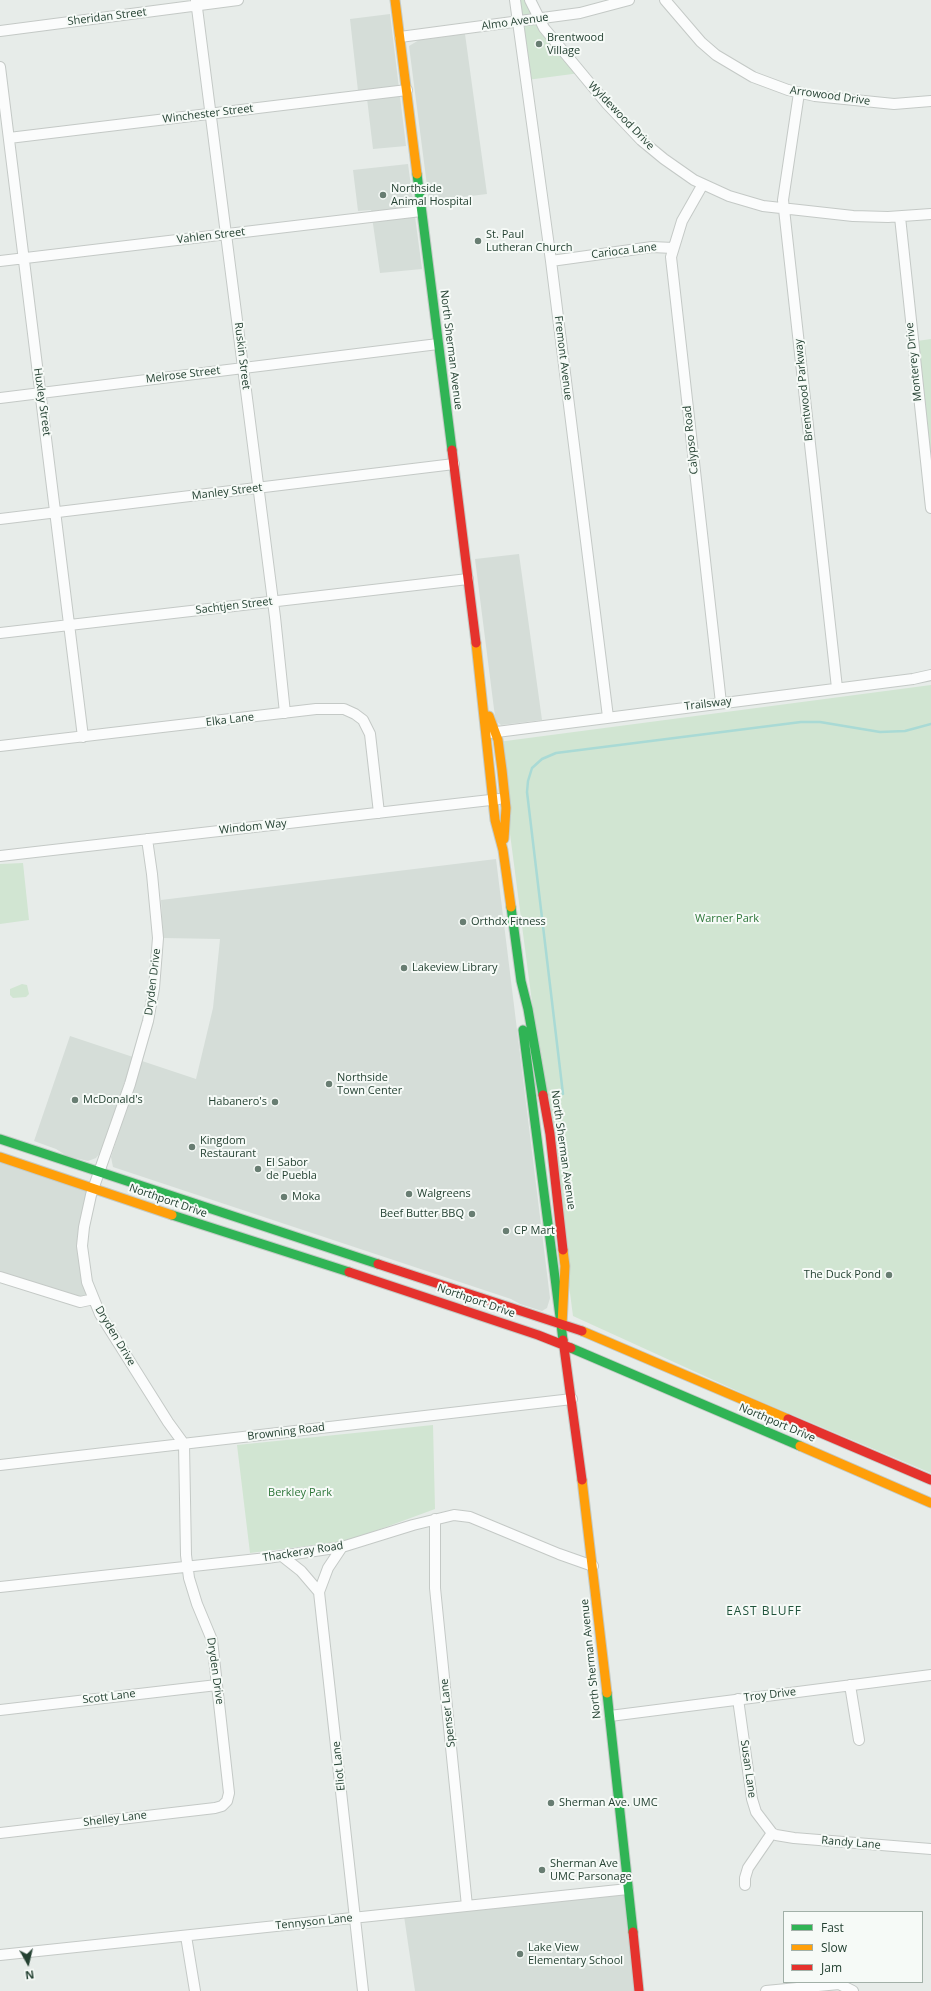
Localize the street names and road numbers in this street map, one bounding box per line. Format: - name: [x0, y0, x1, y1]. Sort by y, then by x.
- street label: Sheridan Street: [67, 6, 147, 28]
- street label: Almo Avenue: [481, 11, 549, 33]
- street label: Wyldewood Drive: [585, 79, 657, 153]
- street label: Arrowood Drive: [789, 84, 871, 108]
- street label: Winchester Street: [162, 102, 254, 126]
- street label: Vahlen Street: [176, 225, 246, 247]
- street label: Carioca Lane: [590, 240, 658, 262]
- street label: North Sherman Avenue: [437, 289, 465, 411]
- street label: Fremont Avenue: [551, 315, 575, 401]
- street label: Ruskin Street: [231, 322, 253, 390]
- street label: Monterey Drive: [903, 322, 925, 402]
- street label: Brentwood Parkway: [792, 338, 816, 442]
- street label: Melrose Street: [145, 364, 221, 386]
- street label: Huxley Street: [31, 367, 53, 437]
- street label: Calypso Road: [681, 405, 701, 475]
- street label: Manley Street: [191, 481, 263, 503]
- street label: Sachtjen Street: [195, 595, 273, 617]
- street label: Trailsway: [684, 695, 732, 713]
- street label: Elka Lane: [205, 710, 255, 730]
- street label: Windom Way: [219, 817, 287, 837]
- street label: Dryden Drive: [142, 948, 164, 1016]
- street label: North Sherman Avenue: [548, 1089, 578, 1211]
- street label: Northport Drive: [127, 1181, 209, 1221]
- street label: Northport Drive: [435, 1281, 517, 1321]
- street label: Dryden Drive: [92, 1304, 138, 1368]
- street label: Northport Drive: [737, 1401, 817, 1445]
- street label: Browning Road: [246, 1421, 326, 1443]
- street label: Thackeray Road: [262, 1539, 344, 1565]
- street label: North Sherman Avenue: [578, 1598, 604, 1720]
- street label: Dryden Drive: [204, 1637, 226, 1705]
- street label: Spenser Lane: [438, 1678, 458, 1748]
- street label: Troy Drive: [743, 1685, 797, 1705]
- street label: Scott Lane: [82, 1687, 136, 1707]
- street label: Susan Lane: [737, 1739, 759, 1799]
- street label: Eliot Lane: [330, 1741, 348, 1791]
- street label: Shelley Lane: [83, 1809, 147, 1829]
- street label: Randy Lane: [821, 1834, 881, 1852]
- street label: Tennyson Lane: [275, 1911, 353, 1933]

